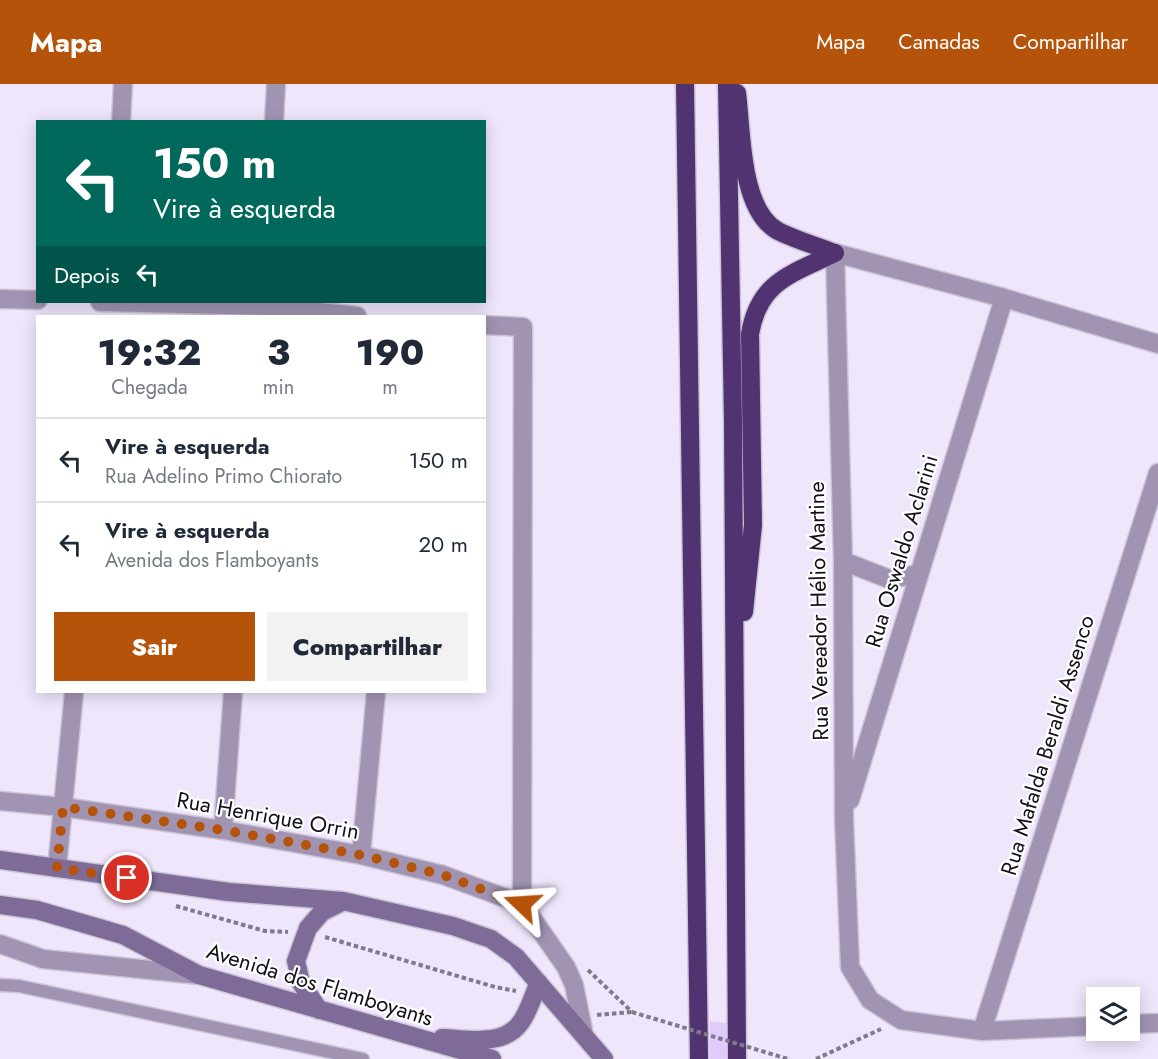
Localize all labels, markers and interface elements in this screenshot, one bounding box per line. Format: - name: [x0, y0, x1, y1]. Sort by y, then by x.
- text: Mapa: [30, 22, 102, 63]
- text: Mapa: [816, 27, 865, 57]
- text: Camadas: [898, 27, 980, 57]
- text: Compartilhar: [1013, 27, 1128, 57]
- text: 150 m: [153, 133, 276, 194]
- icon: left: [54, 144, 132, 222]
- text: Vire à esquerda: [153, 189, 336, 228]
- icon: left: [131, 258, 164, 291]
- text: Depois: [54, 259, 119, 291]
- text: 19:32: [98, 326, 201, 378]
- text: 3: [267, 326, 290, 378]
- text: 190: [356, 326, 424, 378]
- text: Chegada: [111, 373, 188, 402]
- text: min: [263, 373, 294, 402]
- text: m: [382, 373, 398, 402]
- text: Vire à esquerda: [105, 430, 270, 462]
- icon: left: [54, 444, 87, 477]
- text: 150 m: [409, 444, 468, 476]
- street label: Rua Oswaldo Aclarini: [856, 451, 946, 651]
- text: Rua Adelino Primo Chiorato: [105, 462, 342, 491]
- street label: Rua Vereador Hélio Martine: [800, 481, 836, 741]
- text: Vire à esquerda: [105, 514, 270, 546]
- icon: left: [54, 528, 87, 561]
- text: 20 m: [419, 528, 468, 560]
- text: Avenida dos Flamboyants: [105, 546, 319, 575]
- street label: Rua Mafalda Beraldi Assenco: [992, 611, 1102, 879]
- button: Sair: [54, 612, 255, 681]
- button: Compartilhar: [267, 612, 468, 681]
- street label: Rua Henrique Orrin: [174, 783, 362, 847]
- pin: [101, 852, 152, 903]
- icon: arrive: [110, 861, 143, 894]
- position arrow: [490, 872, 554, 936]
- street label: Avenida dos Flamboyants: [203, 934, 437, 1034]
- map controls: [1086, 987, 1140, 1041]
- button: layers: [1086, 987, 1140, 1041]

